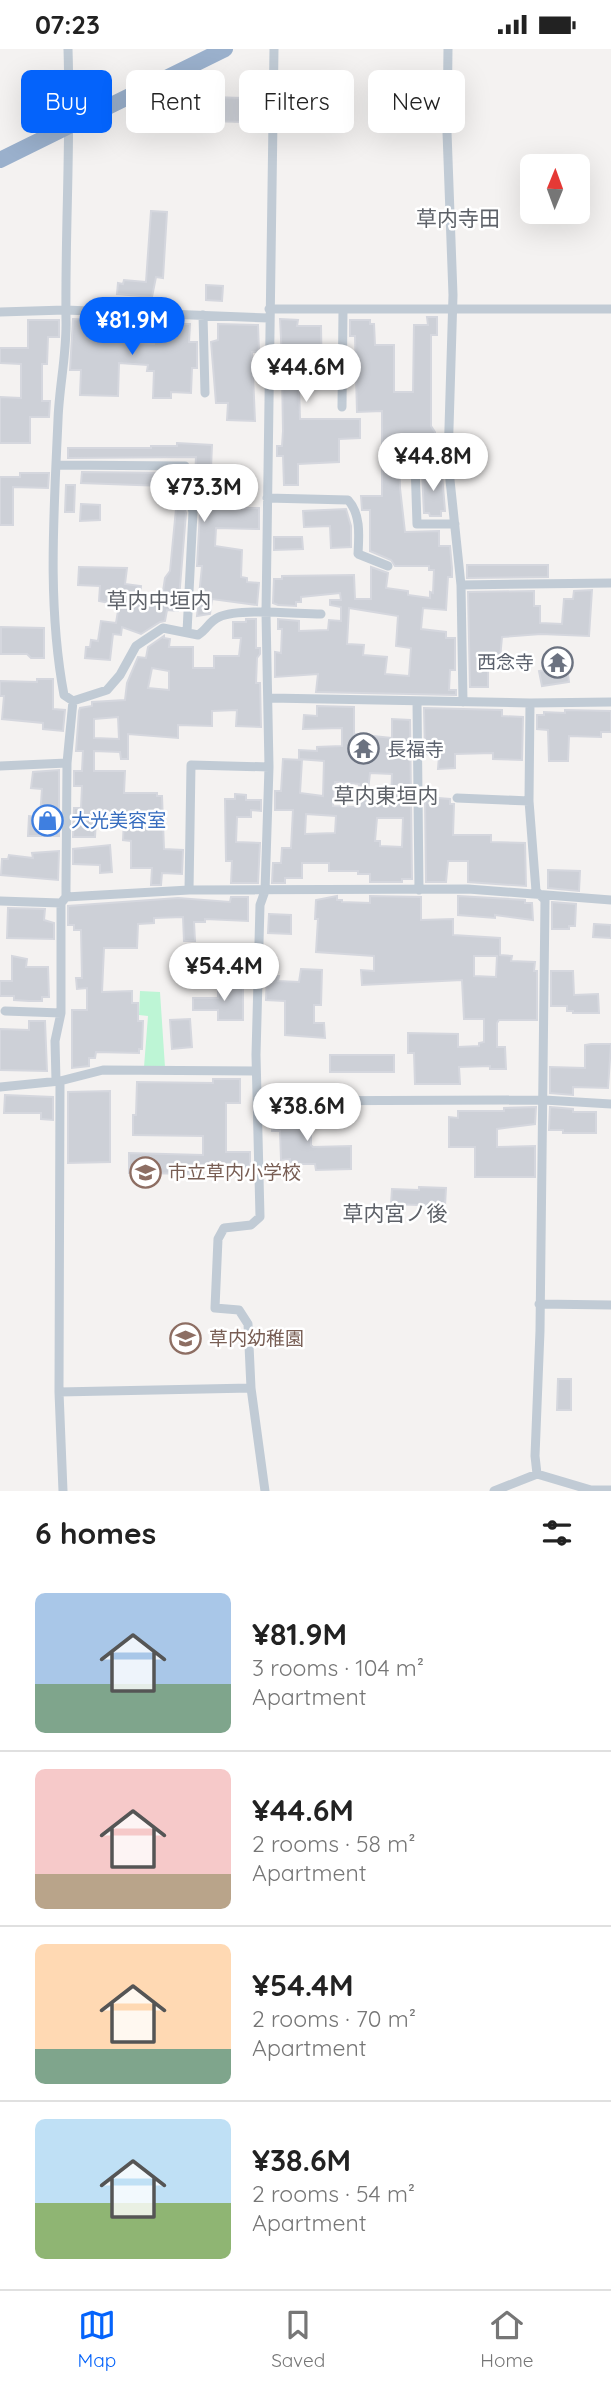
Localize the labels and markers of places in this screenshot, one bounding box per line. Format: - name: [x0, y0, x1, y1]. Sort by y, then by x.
- pin: ¥81.9M: [75, 297, 189, 357]
- pin: ¥44.6M: [249, 345, 363, 404]
- pin: ¥44.8M: [376, 433, 490, 493]
- pin: ¥73.3M: [147, 465, 261, 524]
- temple icon: 西念寺: [540, 645, 574, 679]
- place label: 西念寺: [477, 650, 534, 674]
- temple icon: 長福寺: [347, 732, 381, 766]
- place label: 長福寺: [387, 737, 444, 761]
- shop icon: 大光美容室: [31, 803, 65, 837]
- place label: 大光美容室: [71, 808, 166, 832]
- pin: ¥54.4M: [167, 943, 281, 1003]
- pin: ¥38.6M: [250, 1083, 364, 1143]
- school or university icon: 市立草内小学校: [128, 1155, 162, 1189]
- place label: 市立草内小学校: [168, 1160, 301, 1184]
- school or university icon: 草内幼稚園: [169, 1321, 203, 1355]
- place label: 草内幼稚園: [209, 1326, 304, 1350]

